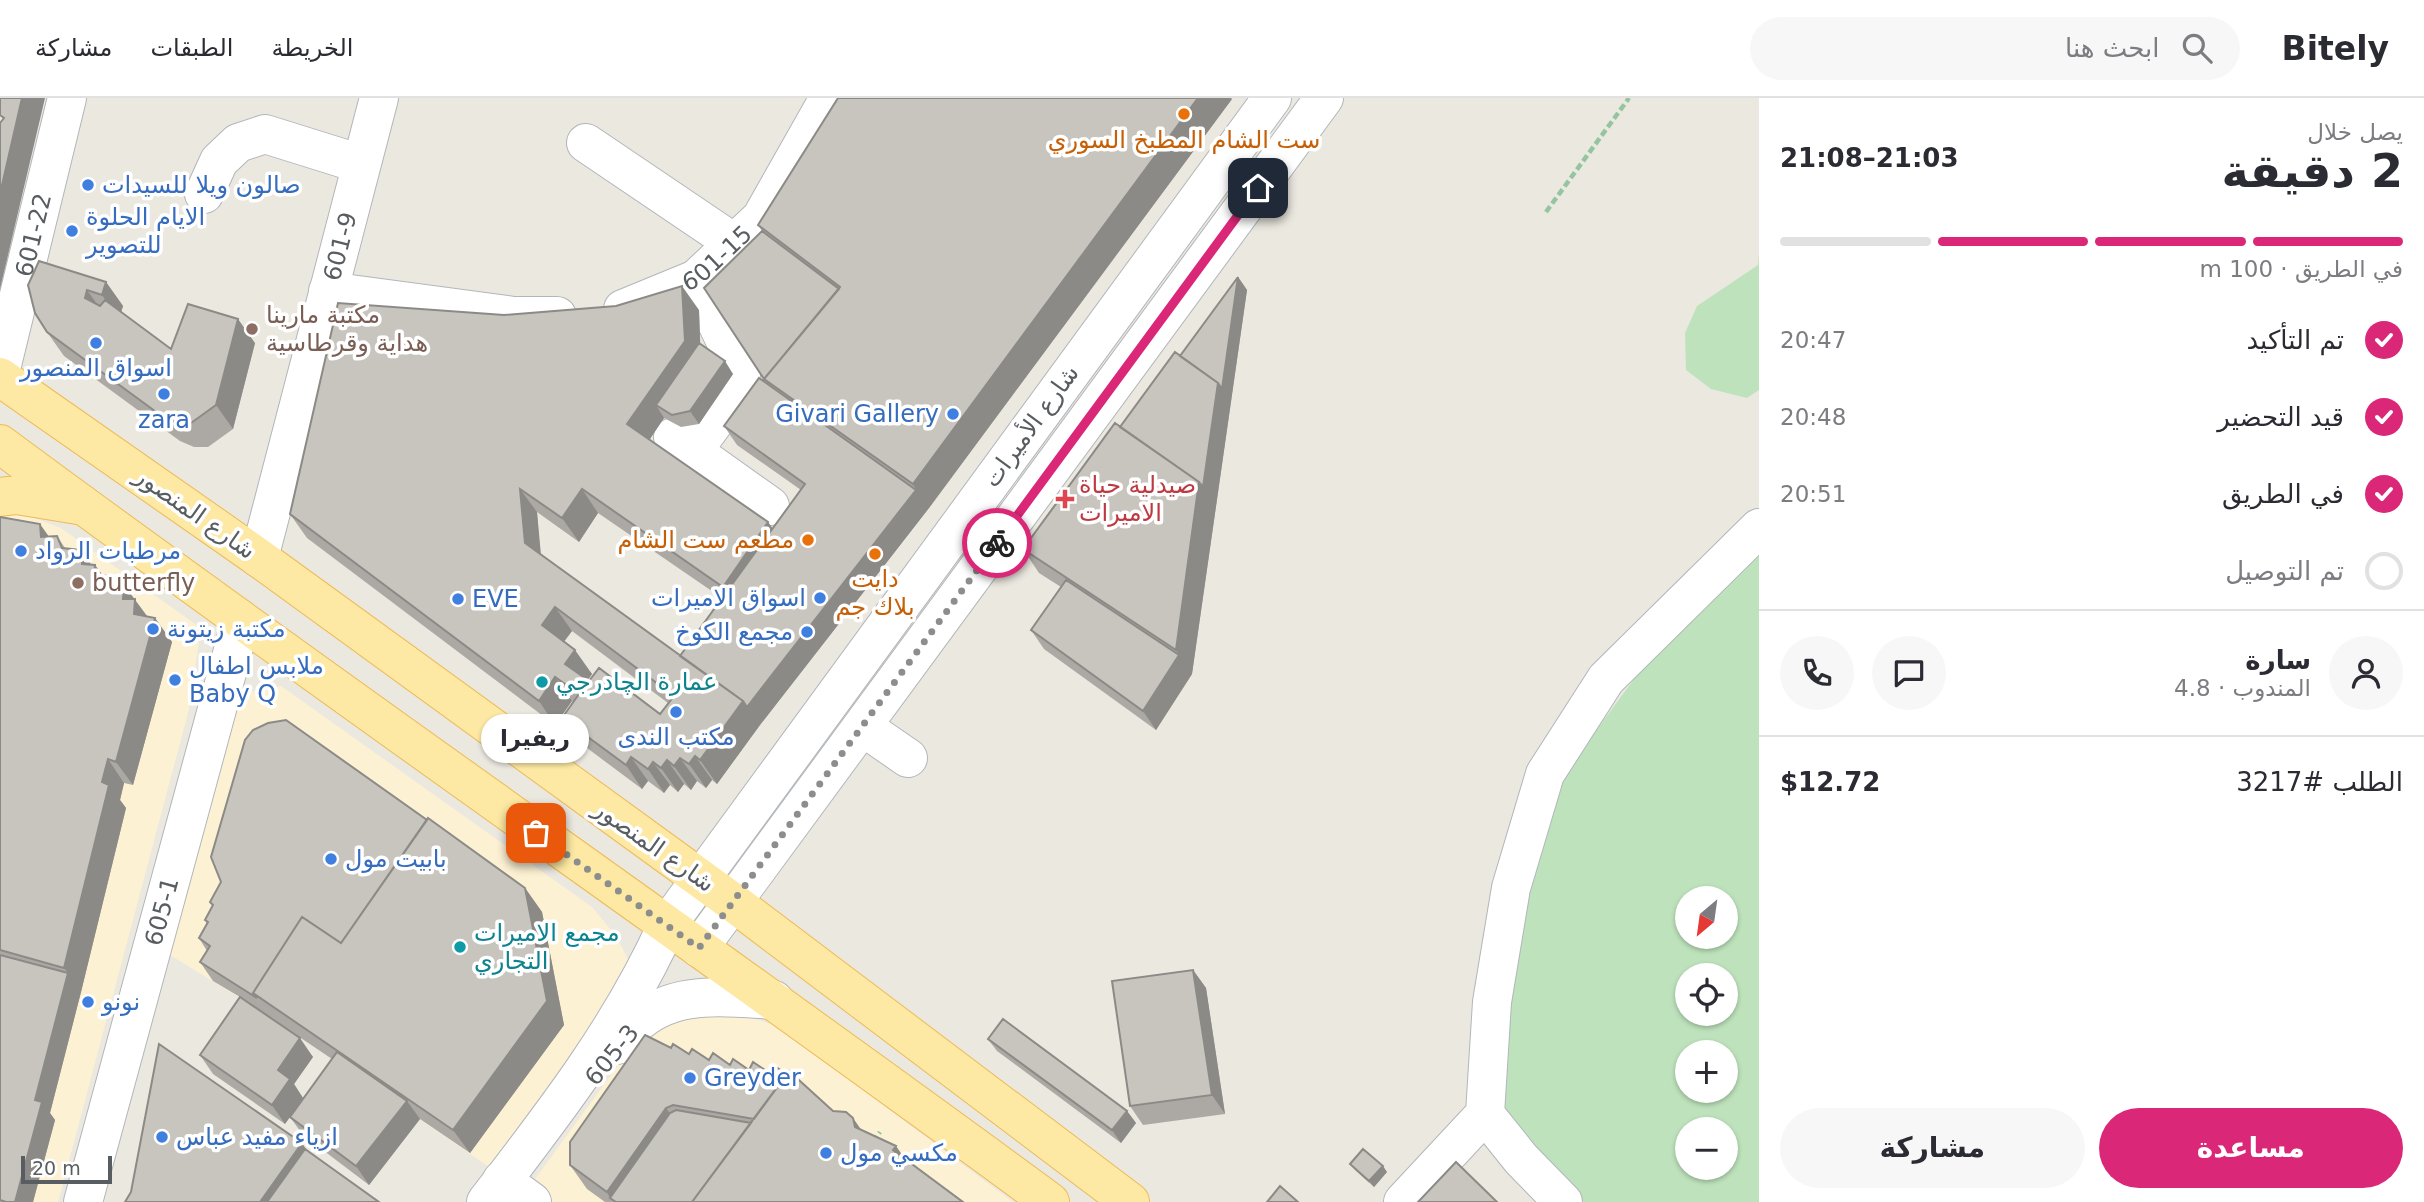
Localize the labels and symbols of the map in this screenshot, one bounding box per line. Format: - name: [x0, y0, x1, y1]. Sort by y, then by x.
- marker: ست الشام المطبخ السوري: [1176, 106, 1192, 122]
- place label: ست الشام المطبخ السوري: [1048, 126, 1320, 154]
- pin: [1228, 158, 1288, 218]
- place label: صالون ويلا للسيدات: [102, 171, 301, 199]
- marker: صالون ويلا للسيدات: [80, 177, 96, 193]
- street label: 601-22: [10, 190, 57, 280]
- place label: الايام الحلوة للتصوير: [85, 203, 205, 259]
- street label: 601-9: [318, 209, 363, 284]
- street label: 601-15: [678, 220, 758, 297]
- marker: الايام الحلوة للتصوير: [64, 223, 80, 239]
- place label: مكتبة مارينا هداية وقرطاسية: [266, 301, 428, 357]
- marker: مكتبة مارينا هداية وقرطاسية: [244, 321, 260, 337]
- marker: اسواق المنصور: [88, 335, 104, 351]
- place label: اسواق المنصور: [19, 354, 172, 382]
- street label: شارع الأميرات: [977, 359, 1085, 492]
- marker: zara: [156, 386, 172, 402]
- place label: Givari Gallery: [775, 400, 939, 428]
- place label: zara: [138, 406, 190, 434]
- marker: Givari Gallery: [945, 406, 961, 422]
- street label: شارع المنصور: [128, 461, 261, 565]
- place label: صيدلية حياة الاميرات: [1079, 471, 1196, 527]
- marker: صيدلية حياة الاميرات: [1057, 491, 1073, 507]
- courier: [962, 508, 1032, 578]
- place label: مطعم ست الشام: [617, 526, 794, 554]
- marker: مطعم ست الشام: [800, 532, 816, 548]
- place label: مرطبات الرواد: [35, 537, 181, 565]
- marker: مرطبات الرواد: [13, 543, 29, 559]
- marker: دايت بلاك جم: [867, 546, 883, 562]
- place label: دايت بلاك جم: [835, 565, 915, 621]
- place label: butterfly: [92, 569, 195, 597]
- marker: butterfly: [70, 575, 86, 591]
- place label: اسواق الاميرات: [651, 584, 806, 612]
- place label: EVE: [472, 585, 519, 613]
- marker: اسواق الاميرات: [812, 590, 828, 606]
- marker: EVE: [450, 591, 466, 607]
- place label: مكتبة زيتونة: [167, 615, 286, 643]
- place label: مجمع الكوخ: [675, 618, 793, 646]
- marker: مكتبة زيتونة: [145, 621, 161, 637]
- marker: مجمع الكوخ: [799, 624, 815, 640]
- place label: ملابس اطفال Baby Q: [189, 652, 324, 708]
- place label: عمارة الچادرجي: [556, 668, 717, 696]
- marker: ملابس اطفال Baby Q: [167, 672, 183, 688]
- marker: عمارة الچادرجي: [534, 674, 550, 690]
- marker: مكتب الندى: [668, 704, 684, 720]
- callout: ريفيرا: [482, 714, 590, 763]
- place label: مكتب الندى: [617, 723, 735, 751]
- street label: شارع المنصور: [587, 794, 720, 898]
- pin: [506, 803, 566, 863]
- place label: بابيت مول: [345, 845, 447, 873]
- marker: بابيت مول: [323, 851, 339, 867]
- street label: 605-1: [139, 874, 185, 949]
- north arrow: [1675, 886, 1738, 948]
- place label: مجمع الاميرات التجاري: [474, 919, 620, 975]
- marker: مجمع الاميرات التجاري: [452, 939, 468, 955]
- place label: نونو: [101, 988, 140, 1016]
- marker: نونو: [80, 994, 96, 1010]
- street label: 605-3: [579, 1019, 645, 1091]
- place label: Greyder: [704, 1064, 801, 1092]
- marker: Greyder: [682, 1070, 698, 1086]
- place label: ازياء مفيد عباس: [176, 1123, 338, 1151]
- marker: ازياء مفيد عباس: [154, 1129, 170, 1145]
- place label: مكسي مول: [840, 1139, 958, 1167]
- marker: مكسي مول: [818, 1145, 834, 1161]
- scale bar: [21, 1153, 112, 1185]

